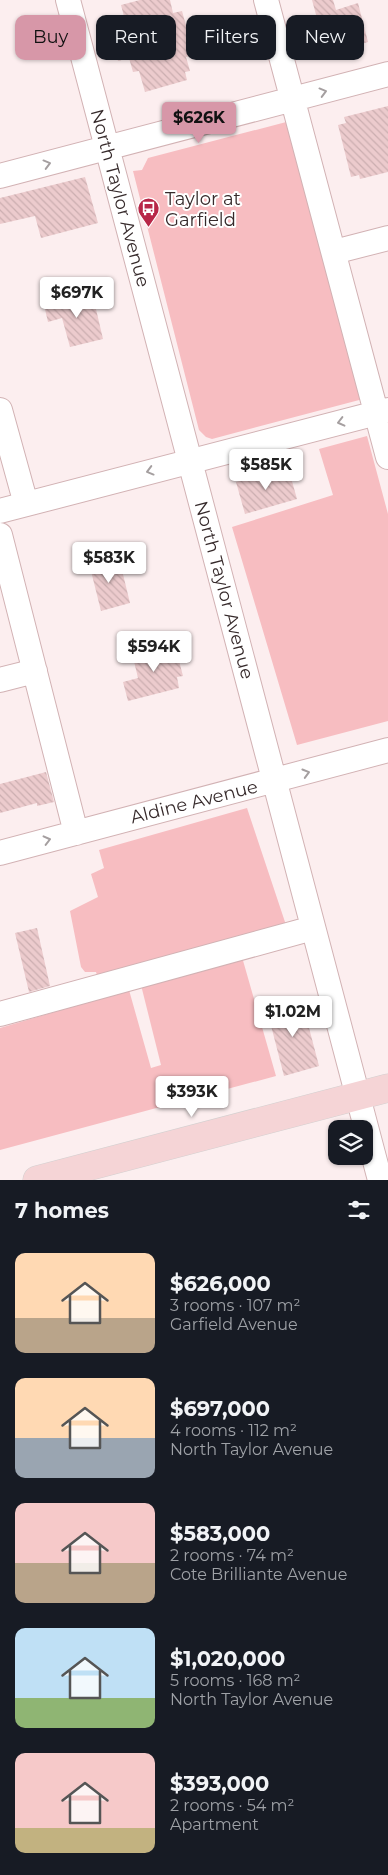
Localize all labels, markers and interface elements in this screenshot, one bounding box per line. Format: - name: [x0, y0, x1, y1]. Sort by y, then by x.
- chip: Buy: [15, 15, 86, 60]
- chip: Rent: [96, 15, 176, 60]
- chip: Filters: [186, 15, 276, 60]
- chip: New: [286, 15, 364, 60]
- one-way arrow: [318, 87, 327, 98]
- pin: $626K: [164, 102, 234, 144]
- street label: North Taylor Avenue: [86, 107, 154, 290]
- text: $626K: [173, 108, 225, 127]
- one-way arrow: [43, 159, 52, 170]
- place label: Taylor at Garfield: [165, 188, 241, 231]
- bus stop icon: Taylor at Garfield: [137, 197, 161, 228]
- pin: $697K: [42, 276, 112, 319]
- text: $697K: [51, 283, 103, 302]
- one-way arrow: [336, 416, 345, 427]
- pin: $585K: [231, 448, 301, 491]
- text: $585K: [240, 455, 292, 474]
- one-way arrow: [146, 466, 154, 476]
- street label: North Taylor Avenue: [190, 499, 258, 682]
- pin: $583K: [74, 542, 144, 584]
- text: $583K: [83, 548, 135, 567]
- pin: $594K: [119, 630, 189, 673]
- text: $594K: [128, 637, 180, 656]
- one-way arrow: [302, 768, 310, 779]
- street label: Aldine Avenue: [128, 776, 260, 828]
- one-way arrow: [43, 836, 51, 846]
- pin: $1.02M: [252, 996, 334, 1038]
- text: $1.02M: [265, 1002, 321, 1021]
- pin: $393K: [157, 1076, 227, 1118]
- text: $393K: [167, 1082, 217, 1101]
- map controls: [328, 1120, 373, 1165]
- button: layers: [328, 1120, 373, 1165]
- icon: filters: [345, 1196, 373, 1224]
- text: 7 homes: [15, 1198, 109, 1223]
- text: $626,000: [170, 1271, 271, 1296]
- icon: home: [55, 1273, 115, 1333]
- text: 3 rooms · 107 m²: [170, 1296, 300, 1315]
- text: Garfield Avenue: [170, 1315, 298, 1334]
- text: $697,000: [170, 1396, 270, 1421]
- icon: home: [55, 1398, 115, 1458]
- text: 4 rooms · 112 m²: [170, 1421, 297, 1440]
- text: North Taylor Avenue: [170, 1440, 333, 1459]
- text: $583,000: [170, 1521, 270, 1546]
- icon: home: [55, 1523, 115, 1583]
- text: 2 rooms · 74 m²: [170, 1546, 294, 1565]
- text: Cote Brilliante Avenue: [170, 1565, 347, 1584]
- text: $1,020,000: [170, 1646, 285, 1671]
- icon: home: [55, 1648, 115, 1708]
- text: 5 rooms · 168 m²: [170, 1671, 301, 1690]
- text: North Taylor Avenue: [170, 1690, 333, 1709]
- text: $393,000: [170, 1771, 269, 1796]
- icon: home: [55, 1773, 115, 1833]
- text: 2 rooms · 54 m²: [170, 1796, 294, 1815]
- text: Apartment: [170, 1815, 259, 1834]

